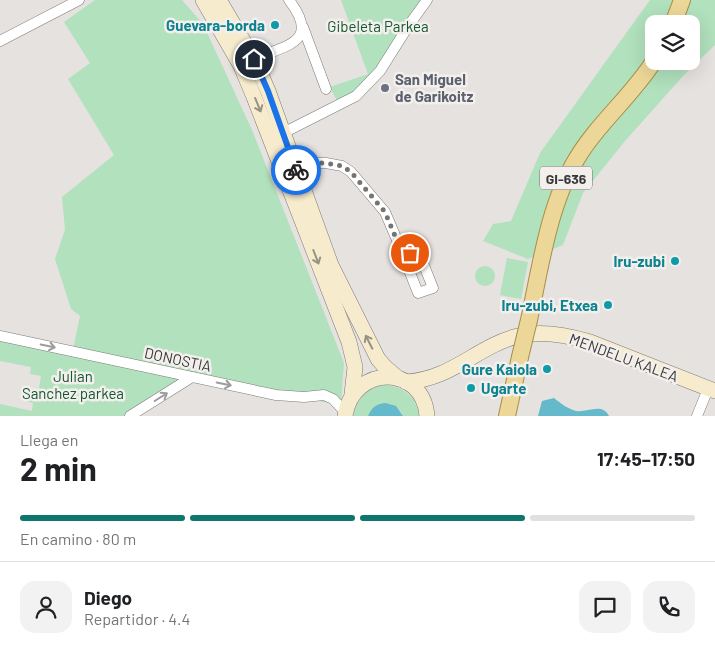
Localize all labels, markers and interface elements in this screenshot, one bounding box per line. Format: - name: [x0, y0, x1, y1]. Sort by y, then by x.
- map controls: [645, 15, 700, 70]
- button: layers: [645, 15, 700, 70]
- place label: Guevara-borda: [166, 16, 265, 34]
- park label: Gibeleta Parkea: [327, 17, 429, 35]
- marker: Guevara-borda: [269, 19, 281, 31]
- pin: [233, 38, 275, 80]
- icon: home: [240, 45, 268, 73]
- place label: San Miguel de Garikoitz: [395, 70, 473, 105]
- marker: San Miguel de Garikoitz: [379, 82, 391, 94]
- one-way arrow: [254, 97, 263, 112]
- courier: [271, 145, 321, 195]
- icon: bike: [282, 156, 310, 184]
- road number: GI-636: [540, 167, 592, 190]
- pin: [389, 232, 431, 274]
- icon: bag: [396, 239, 424, 267]
- one-way arrow: [312, 249, 321, 264]
- place label: Iru-zubi: [614, 252, 665, 270]
- marker: Iru-zubi: [669, 255, 681, 267]
- place label: Iru-zubi, Etxea: [502, 296, 598, 314]
- marker: Iru-zubi, Etxea: [602, 299, 614, 311]
- street label: MENDELU KALEA: [567, 329, 681, 385]
- one-way arrow: [364, 335, 373, 350]
- one-way arrow: [39, 341, 55, 351]
- street label: DONOSTIA: [143, 343, 213, 375]
- place label: Gure Kaiola: [462, 360, 537, 378]
- marker: Gure Kaiola: [541, 363, 553, 375]
- park label: Julian Sanchez parkea: [22, 367, 124, 402]
- place label: Ugarte: [481, 379, 526, 397]
- one-way arrow: [215, 380, 231, 389]
- marker: Ugarte: [465, 382, 477, 394]
- one-way arrow: [154, 391, 168, 401]
- text: Llega en: [20, 430, 78, 449]
- text: 17:45–17:50: [597, 447, 695, 470]
- text: 2 min: [20, 449, 97, 487]
- text: En camino · 80 m: [20, 529, 136, 548]
- button: person: [20, 581, 72, 633]
- button: chat: [579, 581, 631, 633]
- button: phone: [643, 581, 695, 633]
- text: Diego: [84, 586, 132, 609]
- text: Repartidor · 4.4: [84, 609, 190, 628]

